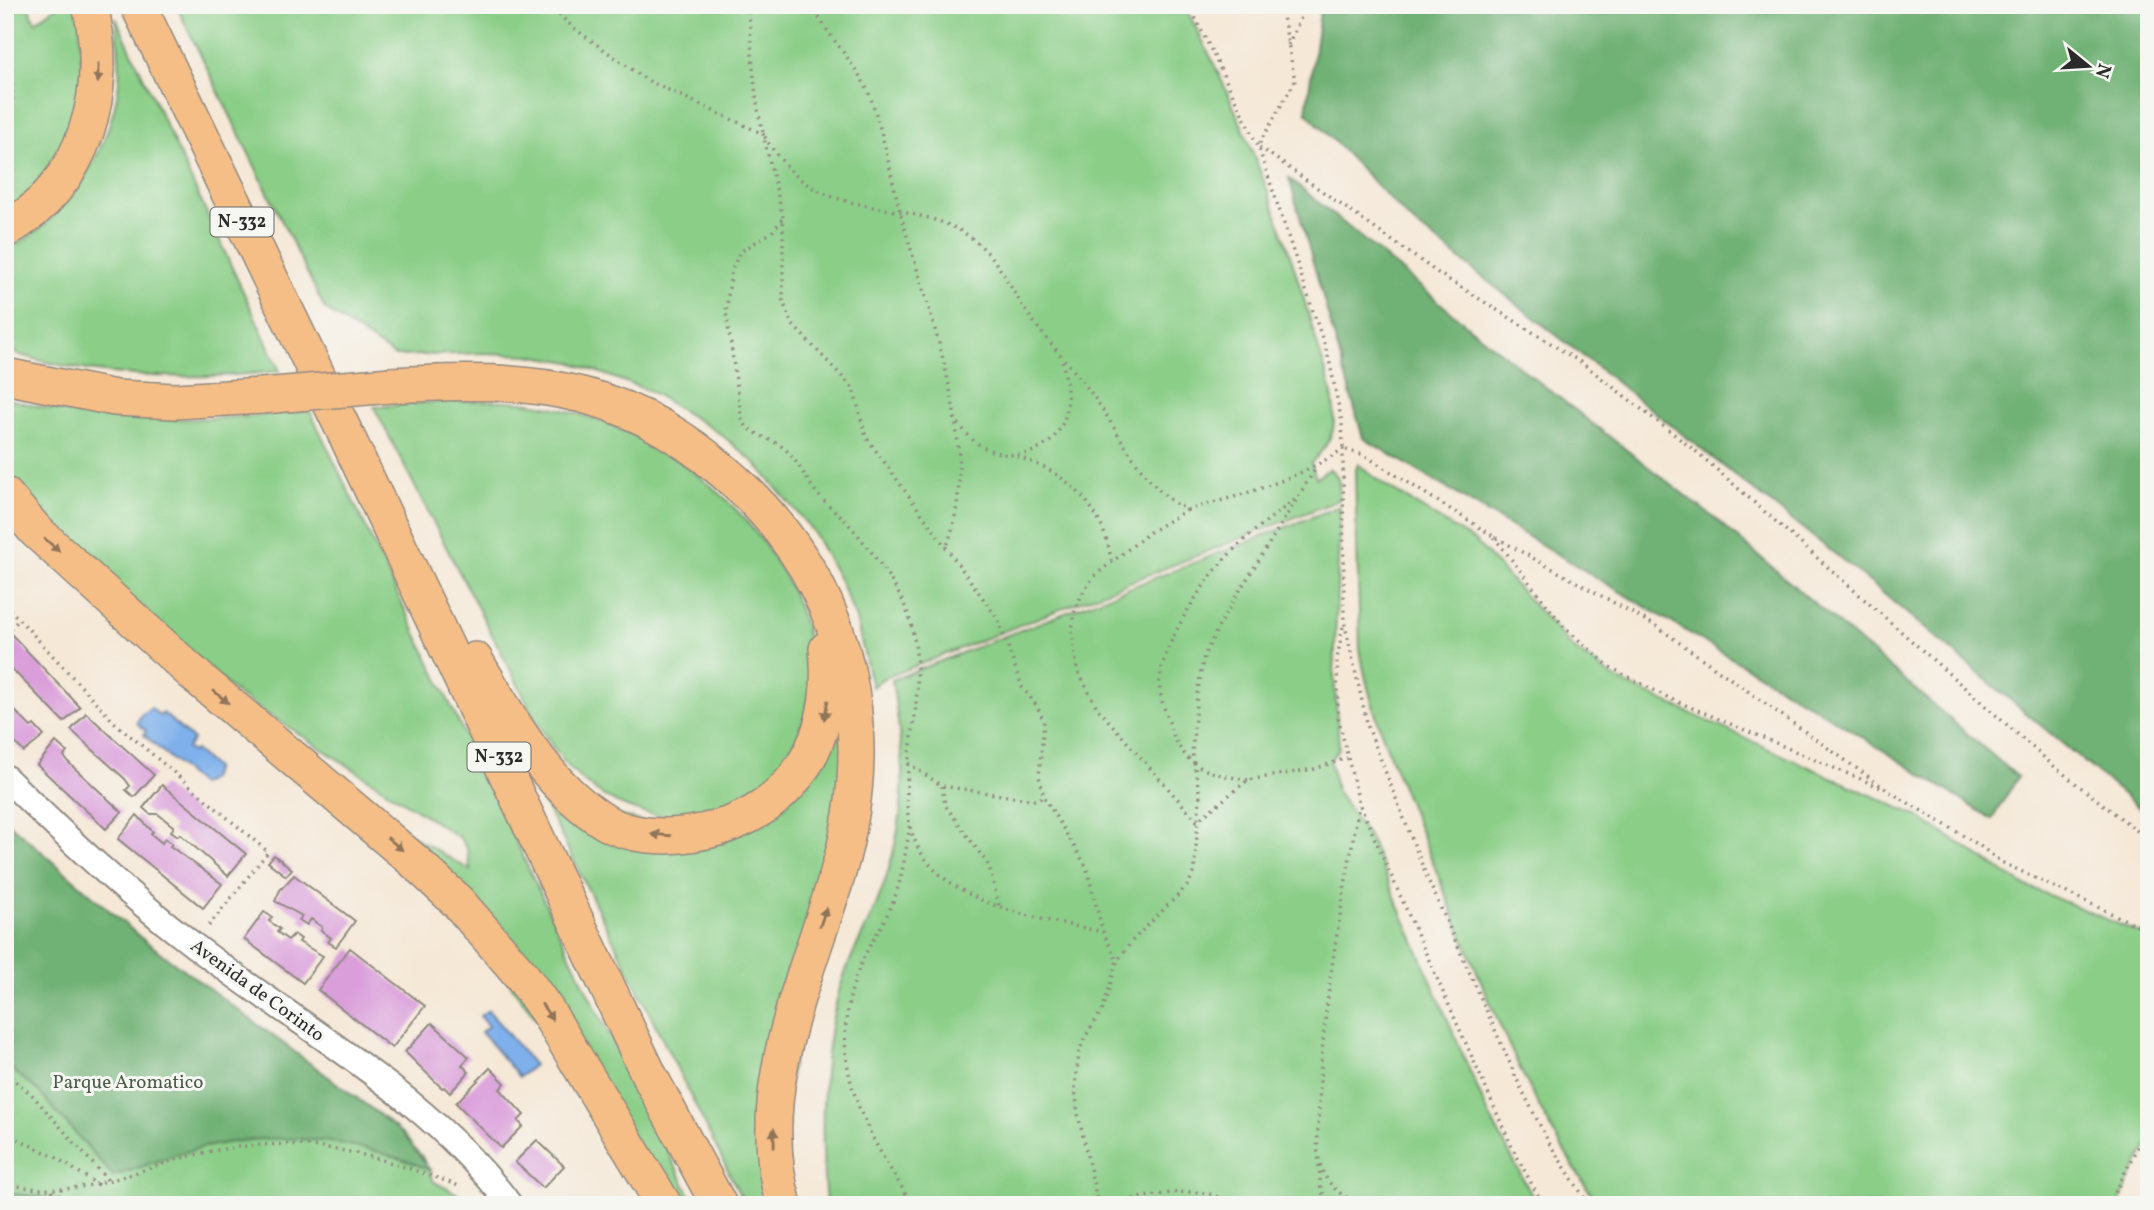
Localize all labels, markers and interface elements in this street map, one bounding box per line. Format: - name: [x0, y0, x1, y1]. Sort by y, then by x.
- north arrow: [2052, 32, 2122, 102]
- text: N: [2088, 60, 2117, 81]
- one-way arrow: [92, 62, 104, 84]
- road number: N-332: [210, 208, 274, 236]
- one-way arrow: [43, 537, 61, 553]
- one-way arrow: [212, 689, 230, 705]
- one-way arrow: [820, 699, 831, 721]
- road number: N-332: [468, 742, 530, 772]
- one-way arrow: [649, 829, 671, 840]
- one-way arrow: [386, 836, 403, 851]
- one-way arrow: [818, 906, 829, 927]
- street label: Avenida de Corinto: [185, 934, 329, 1048]
- one-way arrow: [540, 1003, 554, 1021]
- park label: Parque Aromatico: [53, 1070, 203, 1096]
- one-way arrow: [768, 1126, 780, 1148]

